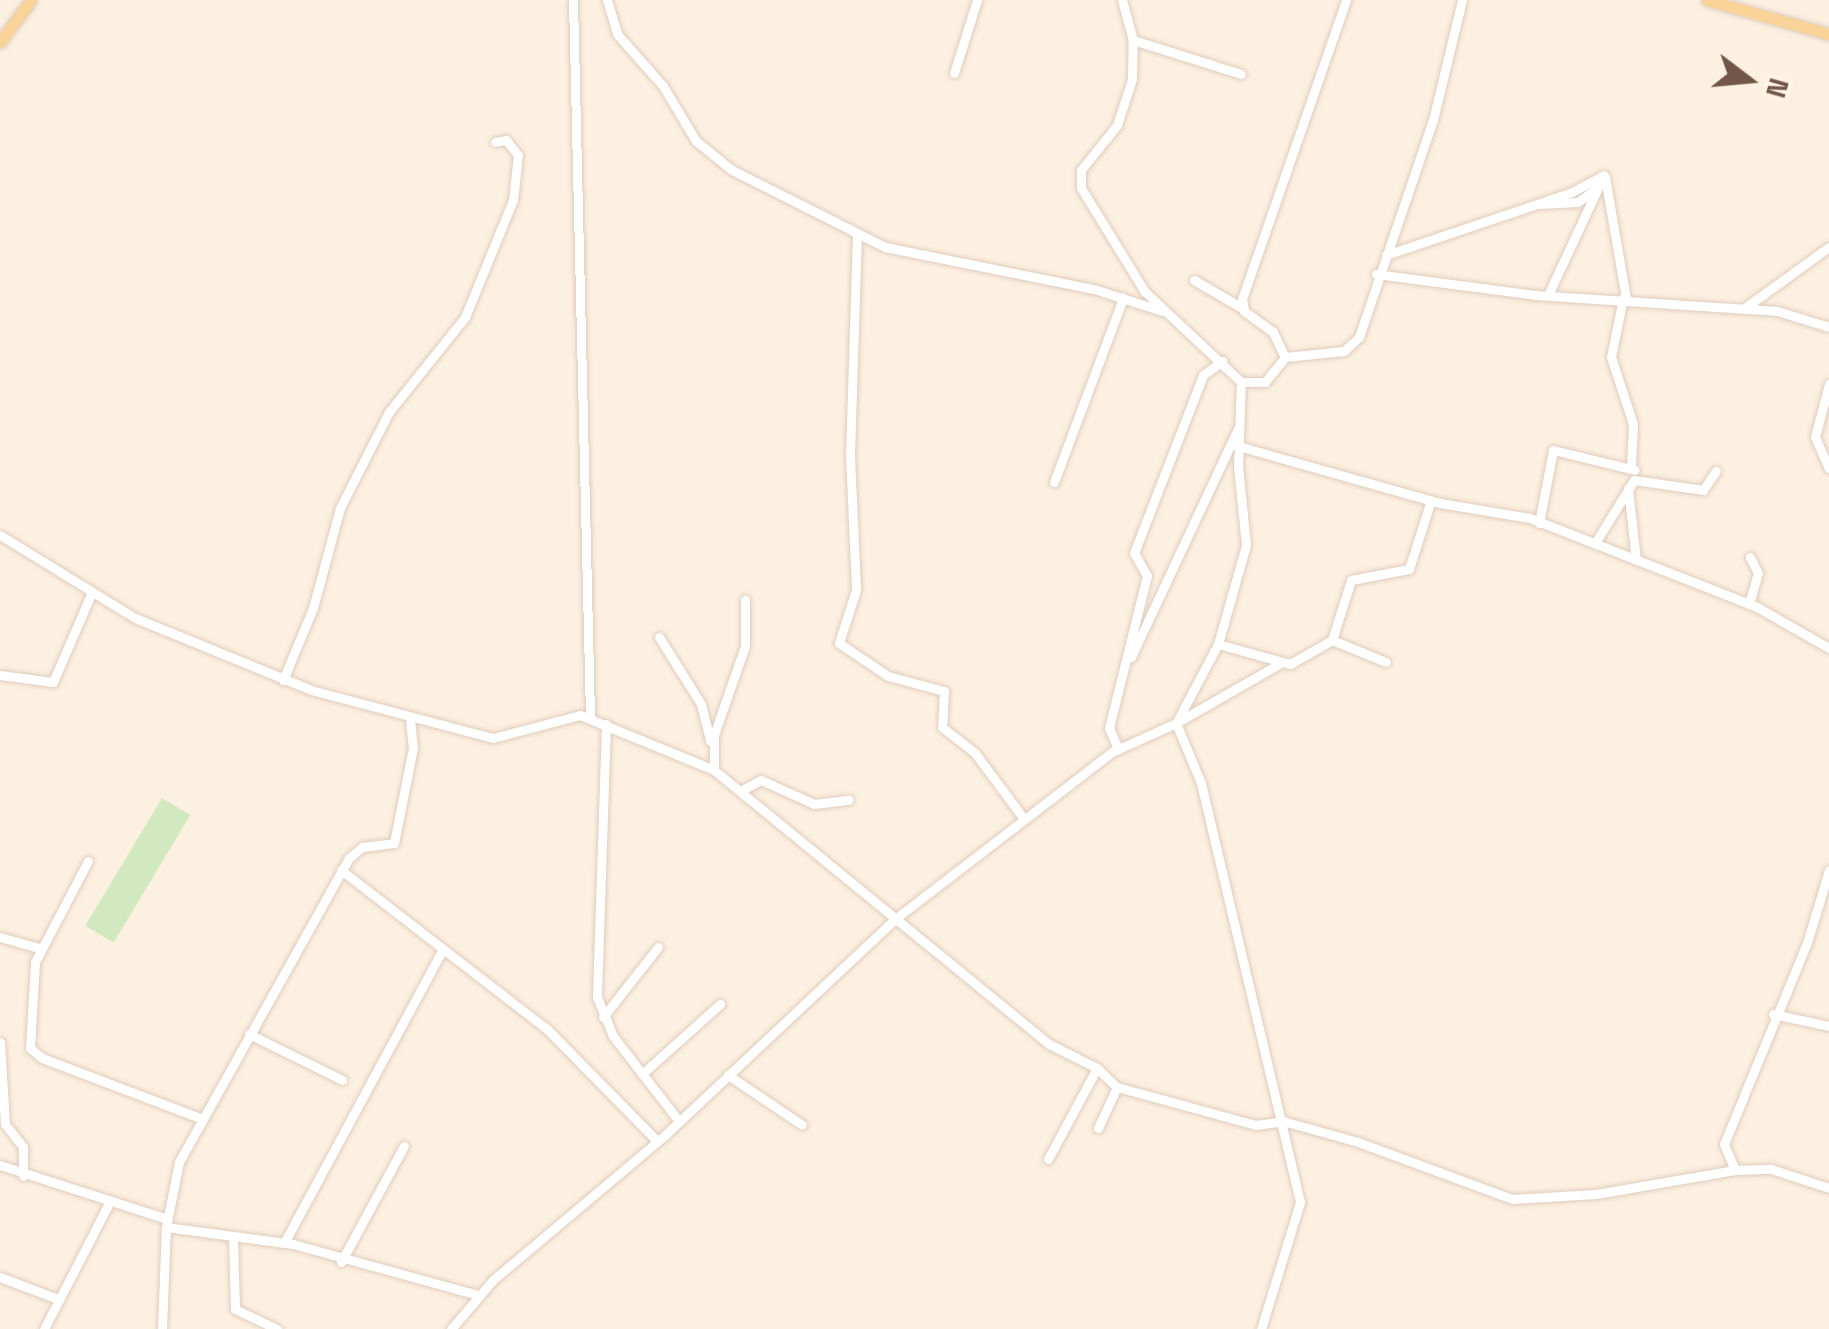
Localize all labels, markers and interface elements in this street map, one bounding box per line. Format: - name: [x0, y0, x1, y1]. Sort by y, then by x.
- north arrow: [1699, 30, 1799, 130]
- text: N: [1758, 74, 1798, 102]

